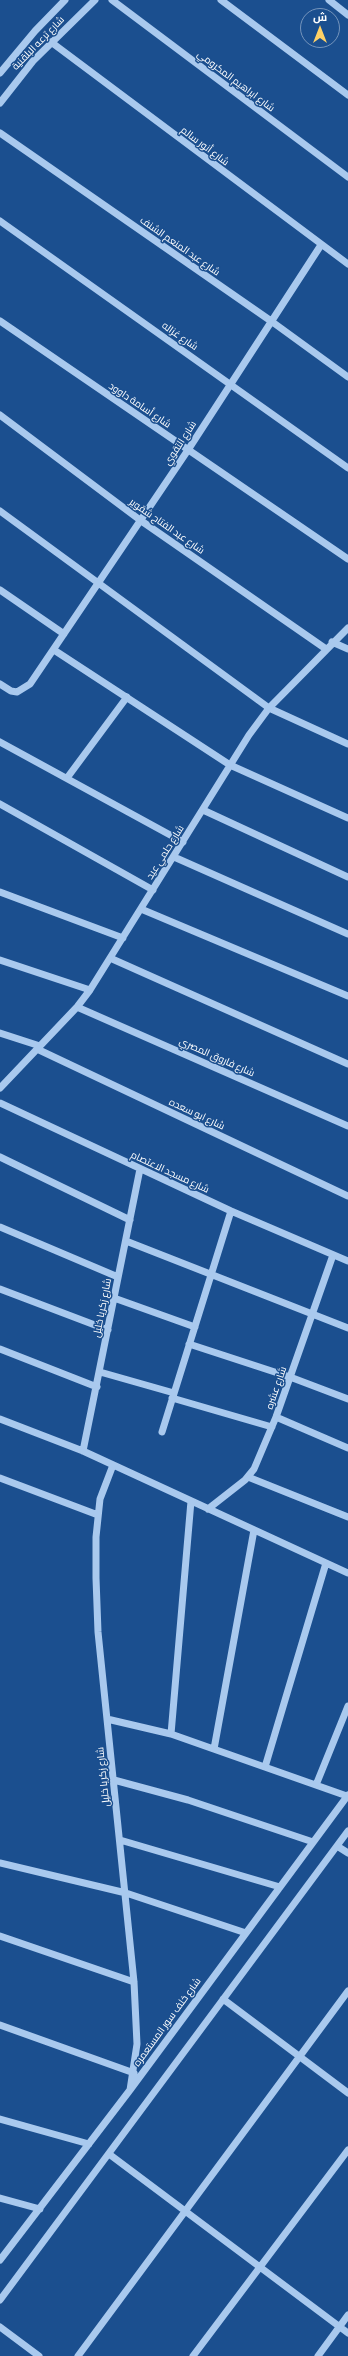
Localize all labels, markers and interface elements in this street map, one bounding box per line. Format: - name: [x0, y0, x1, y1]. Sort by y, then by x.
- north arrow: [300, 8, 340, 48]
- text: ش: [313, 10, 327, 23]
- street label: شارع ترعه البلقنية: [9, 14, 67, 72]
- street label: شارع ابراهيم المكرومي: [195, 48, 277, 114]
- street label: شارع أنور سالم: [178, 124, 232, 168]
- street label: شارع عبد المنعم الشنف: [138, 214, 222, 278]
- street label: شارع غزاله: [160, 319, 200, 353]
- street label: شارع أسامة داوود: [107, 380, 173, 430]
- street label: شارع التقوي: [161, 418, 199, 468]
- street label: شارع عبد الفتاح شقوير: [127, 496, 207, 556]
- street label: شارع حلمي عيد: [144, 823, 186, 881]
- street label: شارع فاروق المصري: [177, 1035, 257, 1079]
- street label: شارع ابو سعده: [167, 1096, 227, 1132]
- street label: شارع مسجد الاعتصام: [129, 1149, 211, 1195]
- street label: شارع زكريا خليل: [90, 1277, 114, 1339]
- street label: شارع عشره: [263, 1365, 289, 1411]
- street label: شارع زكريا خليل: [94, 1747, 112, 1807]
- street label: شارع خلف سور المستعمره: [131, 1975, 203, 2069]

